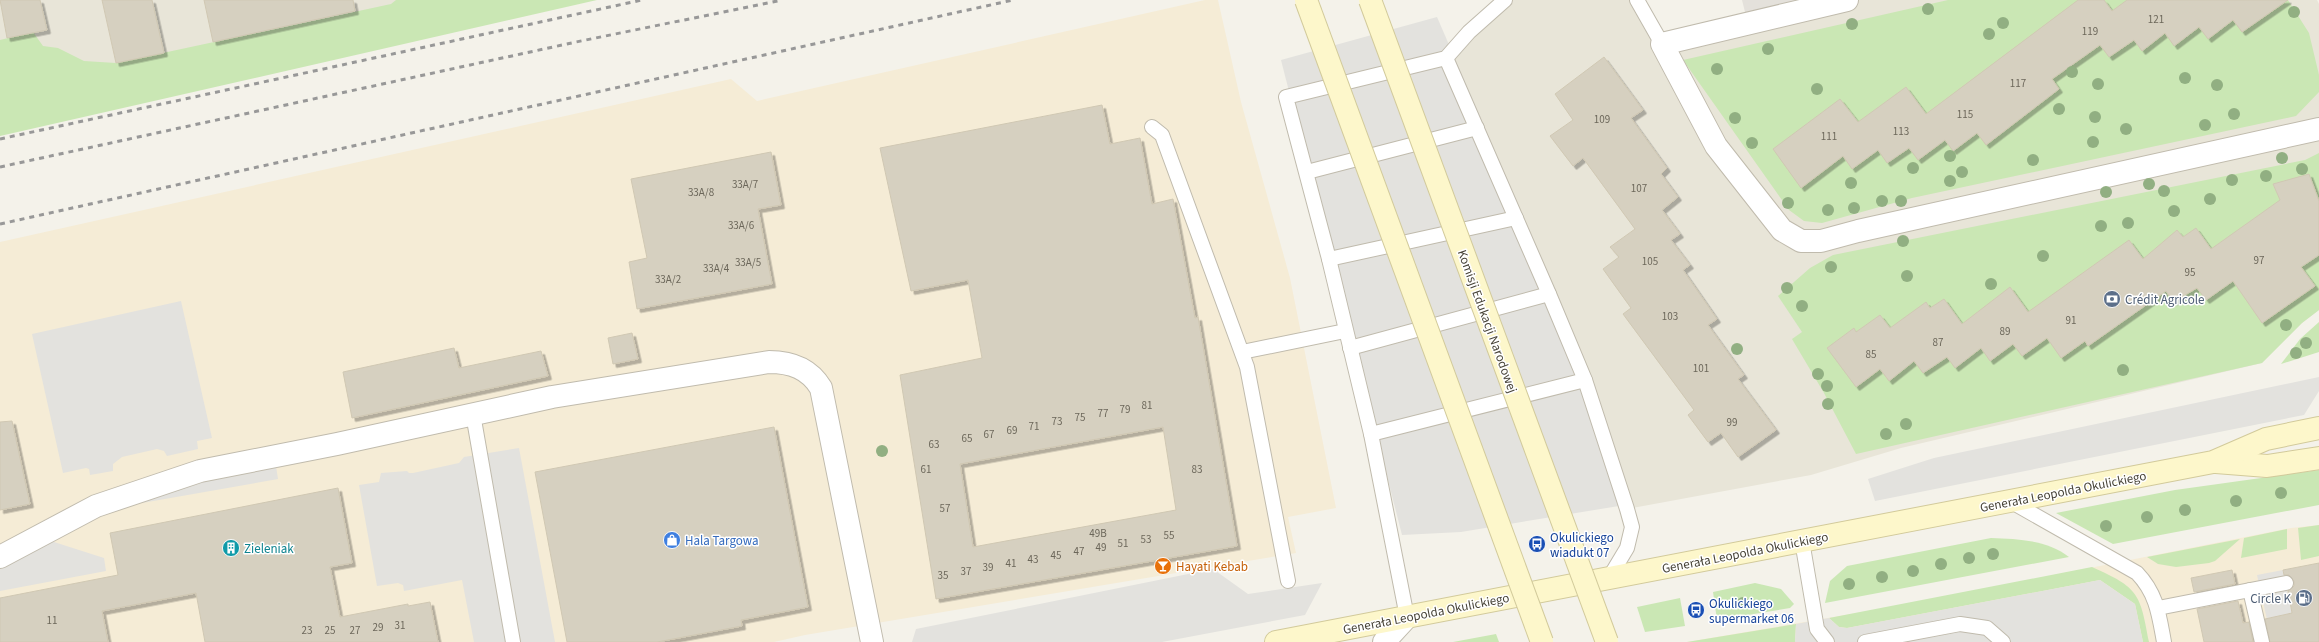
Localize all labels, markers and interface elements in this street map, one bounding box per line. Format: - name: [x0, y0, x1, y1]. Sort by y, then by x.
- house number: 121: [2148, 12, 2164, 27]
- house number: 119: [2082, 24, 2098, 39]
- house number: 117: [2010, 76, 2026, 91]
- house number: 115: [1957, 107, 1973, 122]
- house number: 109: [1594, 112, 1610, 127]
- house number: 113: [1893, 124, 1909, 139]
- house number: 111: [1821, 129, 1837, 144]
- house number: 33A/7: [732, 177, 758, 192]
- house number: 107: [1631, 181, 1647, 196]
- house number: 33A/8: [688, 185, 715, 200]
- house number: 33A/6: [728, 218, 755, 233]
- street label: Komisji Edukacji Narodowej: [1453, 247, 1521, 395]
- house number: 97: [2254, 253, 2264, 268]
- house number: 105: [1642, 254, 1658, 269]
- house number: 33A/5: [735, 255, 761, 270]
- house number: 33A/4: [703, 261, 730, 276]
- house number: 95: [2185, 265, 2195, 280]
- house number: 33A/2: [655, 272, 681, 287]
- bank icon: Crédit Agricole: [2102, 289, 2122, 309]
- place label: Crédit Agricole: [2125, 291, 2204, 309]
- house number: 103: [1662, 309, 1678, 324]
- house number: 91: [2066, 313, 2076, 328]
- house number: 89: [2000, 324, 2010, 339]
- house number: 87: [1933, 335, 1943, 350]
- house number: 85: [1866, 347, 1876, 362]
- house number: 101: [1693, 361, 1709, 376]
- house number: 81: [1142, 398, 1152, 413]
- house number: 79: [1120, 402, 1130, 417]
- house number: 77: [1098, 406, 1108, 421]
- house number: 75: [1075, 410, 1085, 425]
- house number: 73: [1052, 414, 1062, 429]
- house number: 99: [1727, 415, 1737, 430]
- house number: 71: [1029, 419, 1039, 434]
- house number: 69: [1007, 423, 1017, 438]
- house number: 67: [984, 427, 994, 442]
- house number: 65: [962, 431, 972, 446]
- house number: 63: [929, 437, 939, 452]
- house number: 61: [921, 462, 931, 477]
- house number: 83: [1192, 462, 1202, 477]
- street label: Generała Leopolda Okulickiego: [1978, 467, 2148, 517]
- house number: 57: [940, 501, 950, 516]
- house number: 49B: [1089, 526, 1107, 541]
- house number: 55: [1164, 528, 1174, 543]
- street label: Generała Leopolda Okulickiego: [1660, 528, 1830, 578]
- place label: Okulickiego wiadukt 07: [1550, 529, 1614, 562]
- shop icon: Hala Targowa: [662, 530, 682, 550]
- place label: Hala Targowa: [685, 532, 759, 550]
- house number: 53: [1141, 532, 1151, 547]
- bus stop icon: Okulickiego wiadukt 07: [1527, 534, 1547, 554]
- house number: 51: [1118, 536, 1128, 551]
- building icon: Zieleniak: [221, 538, 241, 558]
- place label: Zieleniak: [244, 540, 294, 558]
- house number: 49: [1096, 540, 1106, 555]
- house number: 47: [1074, 544, 1084, 559]
- house number: 45: [1051, 548, 1061, 563]
- house number: 43: [1028, 552, 1038, 567]
- house number: 41: [1006, 556, 1016, 571]
- bar icon: Hayati Kebab: [1153, 556, 1173, 576]
- place label: Hayati Kebab: [1176, 558, 1248, 576]
- house number: 39: [983, 560, 993, 575]
- house number: 37: [961, 564, 971, 579]
- house number: 35: [938, 568, 948, 583]
- fuel station icon: Circle K: [2294, 588, 2314, 608]
- street label: Generała Leopolda Okulickiego: [1341, 589, 1511, 639]
- place label: Circle K: [2250, 590, 2291, 608]
- place label: Okulickiego supermarket 06: [1709, 595, 1794, 628]
- bus stop icon: Okulickiego supermarket 06: [1686, 600, 1706, 620]
- house number: 11: [47, 613, 57, 628]
- house number: 31: [395, 618, 405, 633]
- house number: 29: [373, 620, 383, 635]
- house number: 23: [302, 623, 312, 638]
- house number: 25: [325, 623, 335, 638]
- house number: 27: [350, 623, 360, 638]

